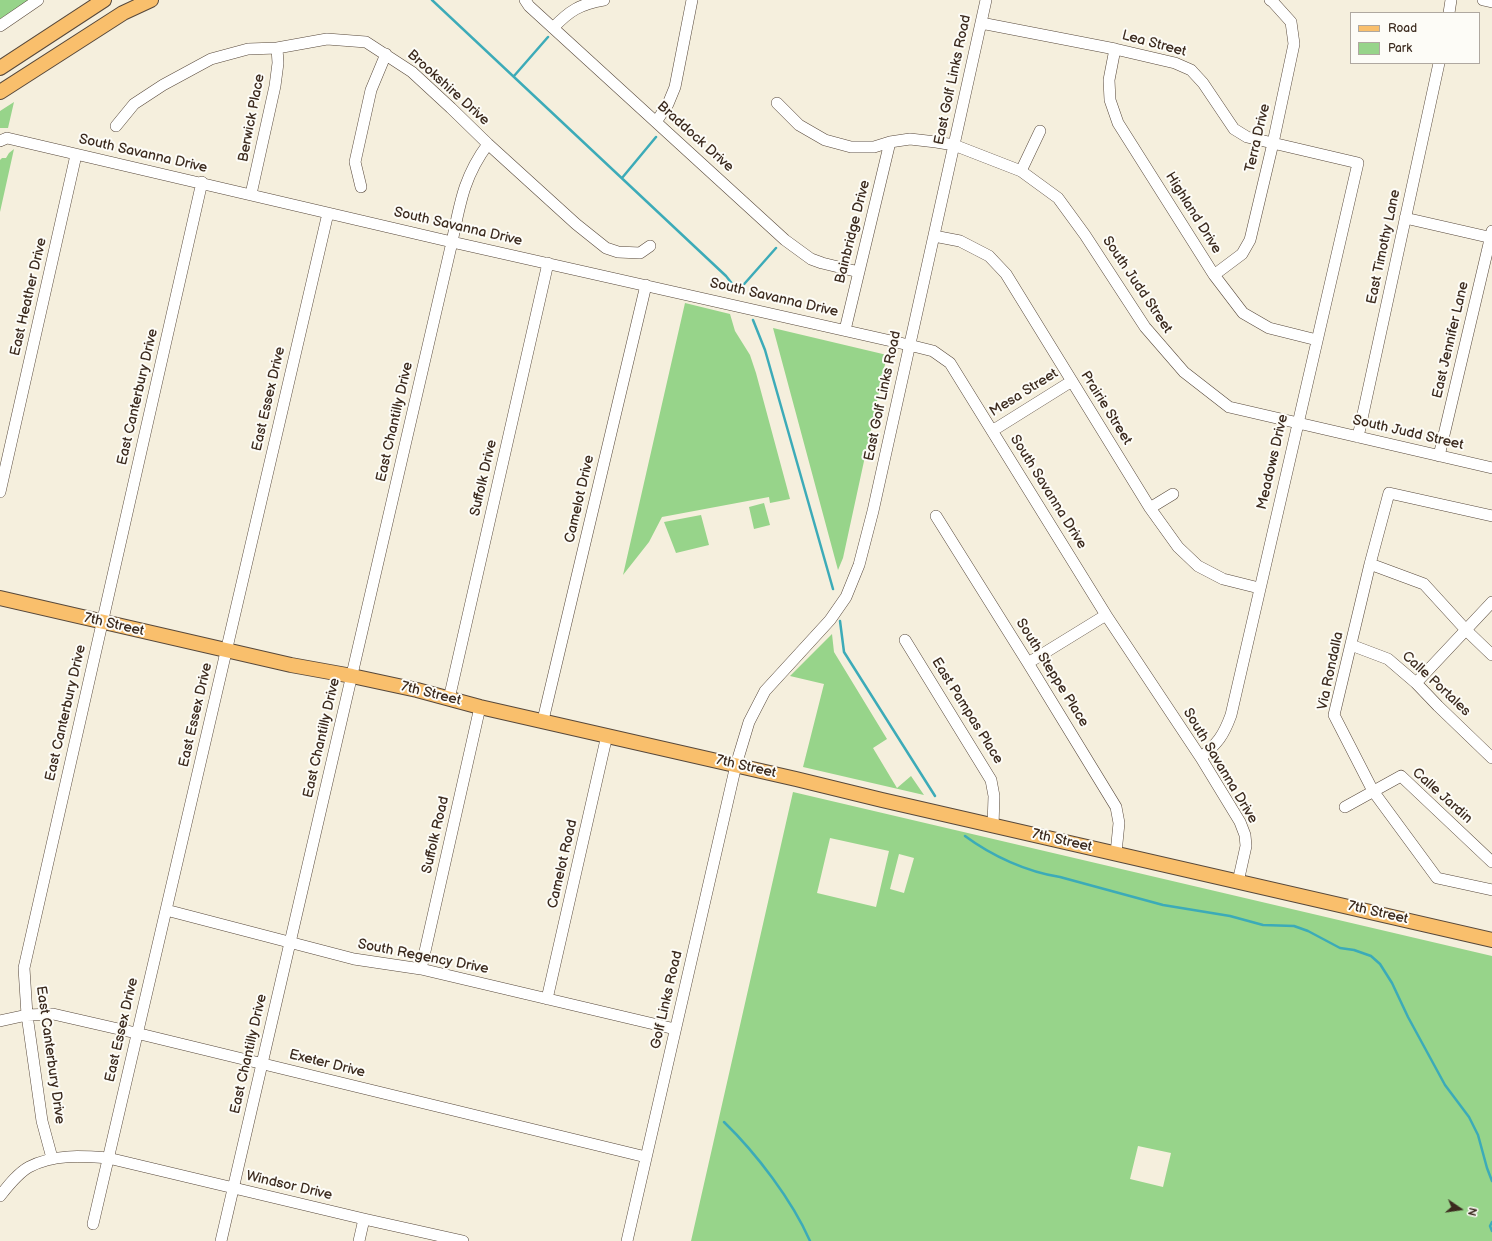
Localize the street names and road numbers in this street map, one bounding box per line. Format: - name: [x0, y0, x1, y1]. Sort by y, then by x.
- street label: East Golf Links Road: [931, 13, 975, 147]
- street label: Lea Street: [1120, 27, 1188, 61]
- street label: Brookshire Drive: [403, 47, 493, 129]
- street label: Berwick Place: [235, 73, 269, 163]
- street label: Braddock Drive: [653, 98, 737, 176]
- street label: Terra Drive: [1242, 102, 1274, 174]
- street label: South Savanna Drive: [77, 131, 209, 177]
- street label: Highland Drive: [1161, 169, 1225, 257]
- street label: Bainbridge Drive: [832, 178, 874, 286]
- street label: East Timothy Lane: [1364, 188, 1404, 306]
- street label: South Savanna Drive: [392, 204, 524, 250]
- street label: South Judd Street: [1098, 233, 1176, 337]
- street label: East Heather Drive: [7, 236, 51, 358]
- street label: South Savanna Drive: [708, 275, 840, 321]
- street label: East Jennifer Lane: [1429, 280, 1473, 400]
- street label: East Canterbury Drive: [114, 327, 162, 467]
- street label: East Golf Links Road: [861, 329, 905, 463]
- street label: East Essex Drive: [249, 345, 289, 453]
- street label: East Chantilly Drive: [373, 360, 417, 484]
- street label: Mesa Street: [987, 365, 1061, 421]
- street label: Prairie Street: [1077, 368, 1135, 448]
- street label: South Judd Street: [1351, 412, 1465, 454]
- street label: Meadows Drive: [1254, 413, 1292, 511]
- street label: South Savanna Drive: [1006, 432, 1090, 552]
- street label: Suffolk Drive: [467, 438, 501, 518]
- street label: Camelot Drive: [562, 453, 598, 545]
- street label: 7th Street: [82, 610, 146, 640]
- street label: South Steppe Place: [1012, 616, 1092, 730]
- street label: Via Rondalla: [1315, 630, 1347, 712]
- street label: East Canterbury Drive: [42, 643, 90, 783]
- street label: Calle Portales: [1398, 648, 1474, 720]
- street label: East Pampas Place: [928, 655, 1006, 767]
- street label: East Essex Drive: [176, 661, 216, 769]
- street label: East Chantilly Drive: [300, 676, 344, 800]
- street label: 7th Street: [399, 678, 463, 710]
- street label: South Savanna Drive: [1179, 705, 1261, 827]
- street label: 7th Street: [714, 752, 778, 782]
- street label: Calle Jardin: [1409, 765, 1475, 827]
- street label: Suffolk Road: [419, 795, 453, 875]
- street label: Camelot Road: [545, 818, 581, 910]
- street label: 7th Street: [1030, 826, 1094, 856]
- street label: 7th Street: [1346, 898, 1410, 928]
- street label: South Regency Drive: [356, 936, 490, 978]
- street label: Golf Links Road: [648, 949, 686, 1051]
- street label: East Essex Drive: [102, 976, 142, 1084]
- street label: East Canterbury Drive: [32, 985, 68, 1125]
- street label: East Chantilly Drive: [227, 992, 271, 1116]
- street label: Exeter Drive: [287, 1046, 367, 1082]
- street label: Windsor Drive: [244, 1168, 334, 1204]

